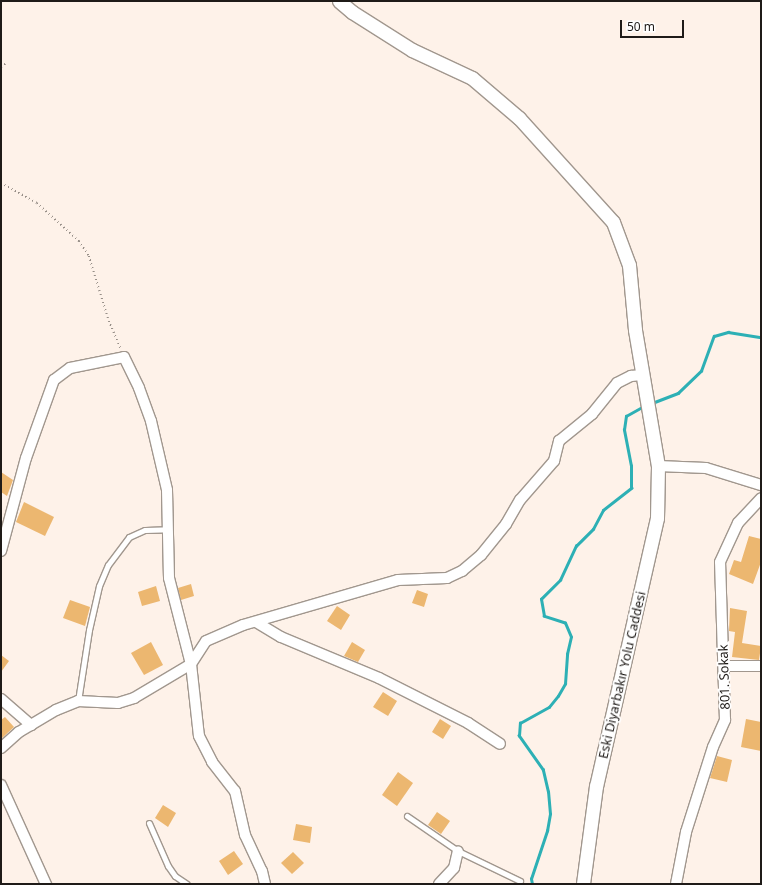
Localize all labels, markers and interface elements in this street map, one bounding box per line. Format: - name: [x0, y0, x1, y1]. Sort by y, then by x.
- scale bar: [622, 12, 686, 38]
- text: 50 m: [627, 18, 655, 35]
- street label: Eski Diyarbakır Yolu Caddesi: [595, 590, 649, 760]
- street label: 801. Sokak: [715, 644, 733, 710]

